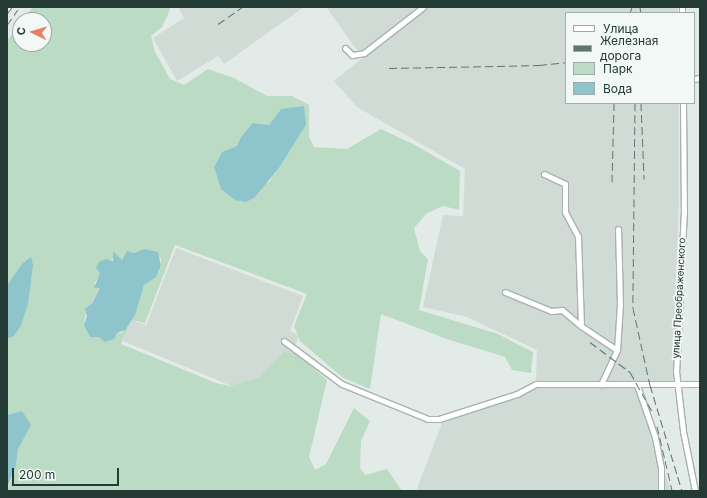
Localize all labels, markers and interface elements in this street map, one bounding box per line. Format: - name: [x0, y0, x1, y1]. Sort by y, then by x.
- north arrow: [12, 12, 52, 52]
- legend: [565, 12, 695, 104]
- text: Улица: [603, 21, 638, 36]
- text: С: [14, 26, 28, 36]
- text: Железная дорога: [600, 33, 658, 63]
- text: Парк: [603, 61, 633, 76]
- text: Вода: [603, 81, 632, 96]
- street label: улица Преображенского: [670, 237, 688, 359]
- scale bar: [14, 460, 121, 486]
- text: 200 m: [19, 467, 55, 482]

